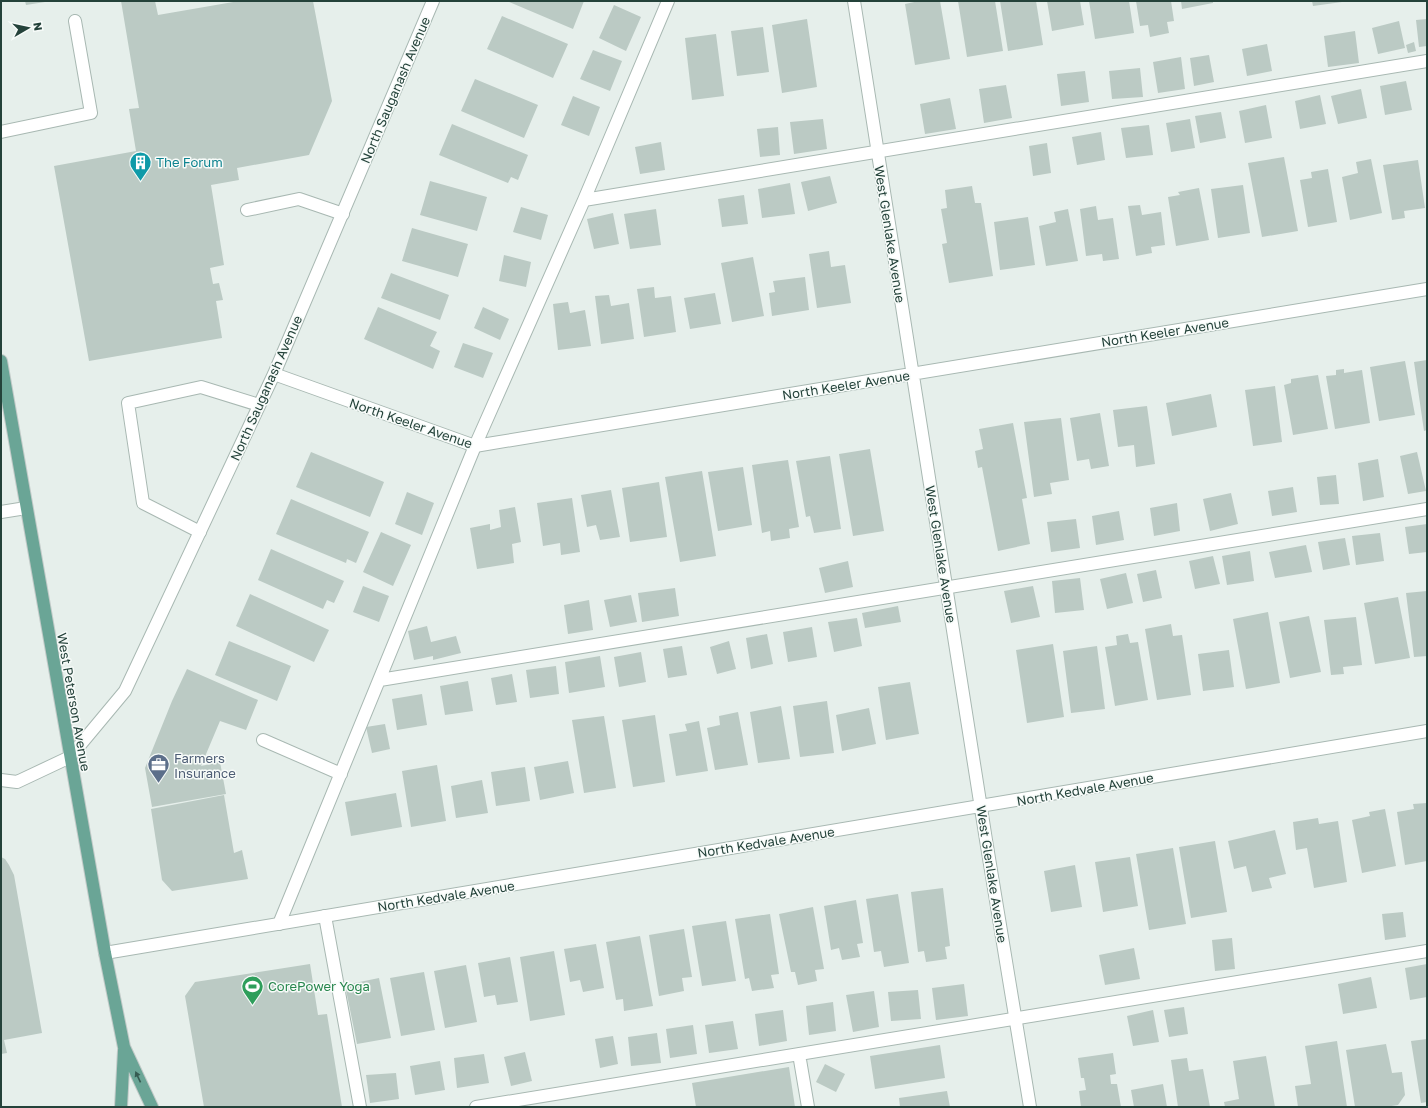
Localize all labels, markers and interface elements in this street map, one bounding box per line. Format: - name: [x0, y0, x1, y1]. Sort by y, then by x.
- north arrow: [8, 8, 48, 48]
- street label: North Sauganash Avenue: [357, 14, 433, 166]
- text: N: [31, 21, 45, 32]
- building icon: The Forum: [128, 149, 154, 182]
- place label: The Forum: [156, 154, 223, 170]
- street label: West Glenlake Avenue: [871, 164, 909, 304]
- street label: North Sauganash Avenue: [227, 313, 305, 463]
- street label: North Keeler Avenue: [1100, 314, 1230, 350]
- street label: North Keeler Avenue: [781, 367, 911, 403]
- street label: North Keeler Avenue: [347, 394, 475, 452]
- street label: West Glenlake Avenue: [922, 484, 960, 624]
- street label: West Peterson Avenue: [54, 631, 94, 773]
- place label: Farmers Insurance: [174, 750, 236, 781]
- office icon: Farmers Insurance: [146, 752, 172, 785]
- street label: North Kedvale Avenue: [1015, 769, 1155, 809]
- street label: West Glenlake Avenue: [973, 804, 1011, 944]
- street label: North Kedvale Avenue: [696, 823, 836, 861]
- street label: North Kedvale Avenue: [376, 877, 516, 915]
- sports icon: CorePower Yoga: [239, 973, 265, 1006]
- place label: CorePower Yoga: [268, 978, 370, 994]
- one-way arrow: [135, 1071, 141, 1082]

